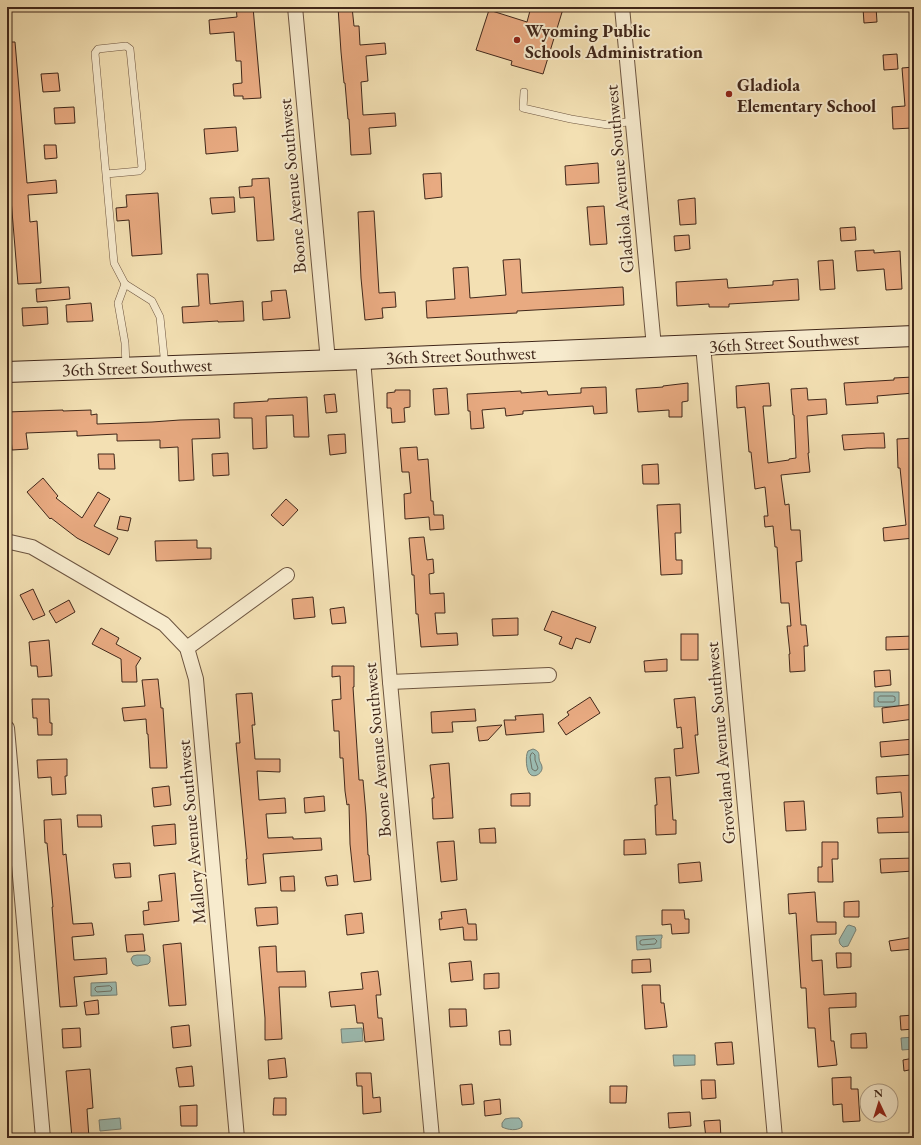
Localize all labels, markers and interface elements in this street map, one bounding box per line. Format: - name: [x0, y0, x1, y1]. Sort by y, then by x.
- place label: Wyoming Public Schools Administration: [525, 19, 703, 63]
- marker: Wyoming Public Schools Administration: [512, 35, 522, 45]
- place label: Gladiola Elementary School: [737, 73, 876, 117]
- street label: Gladiola Avenue Southwest: [599, 84, 639, 274]
- marker: Gladiola Elementary School: [724, 89, 734, 99]
- street label: Boone Avenue Southwest: [273, 97, 311, 274]
- street label: 36th Street Southwest: [708, 327, 860, 357]
- street label: 36th Street Southwest: [385, 341, 537, 369]
- street label: 36th Street Southwest: [61, 353, 213, 381]
- street label: Groveland Avenue Southwest: [700, 641, 740, 845]
- street label: Boone Avenue Southwest: [358, 661, 396, 838]
- street label: Mallory Avenue Southwest: [171, 739, 211, 925]
- north arrow: [859, 1083, 899, 1123]
- text: N: [873, 1086, 883, 1100]

